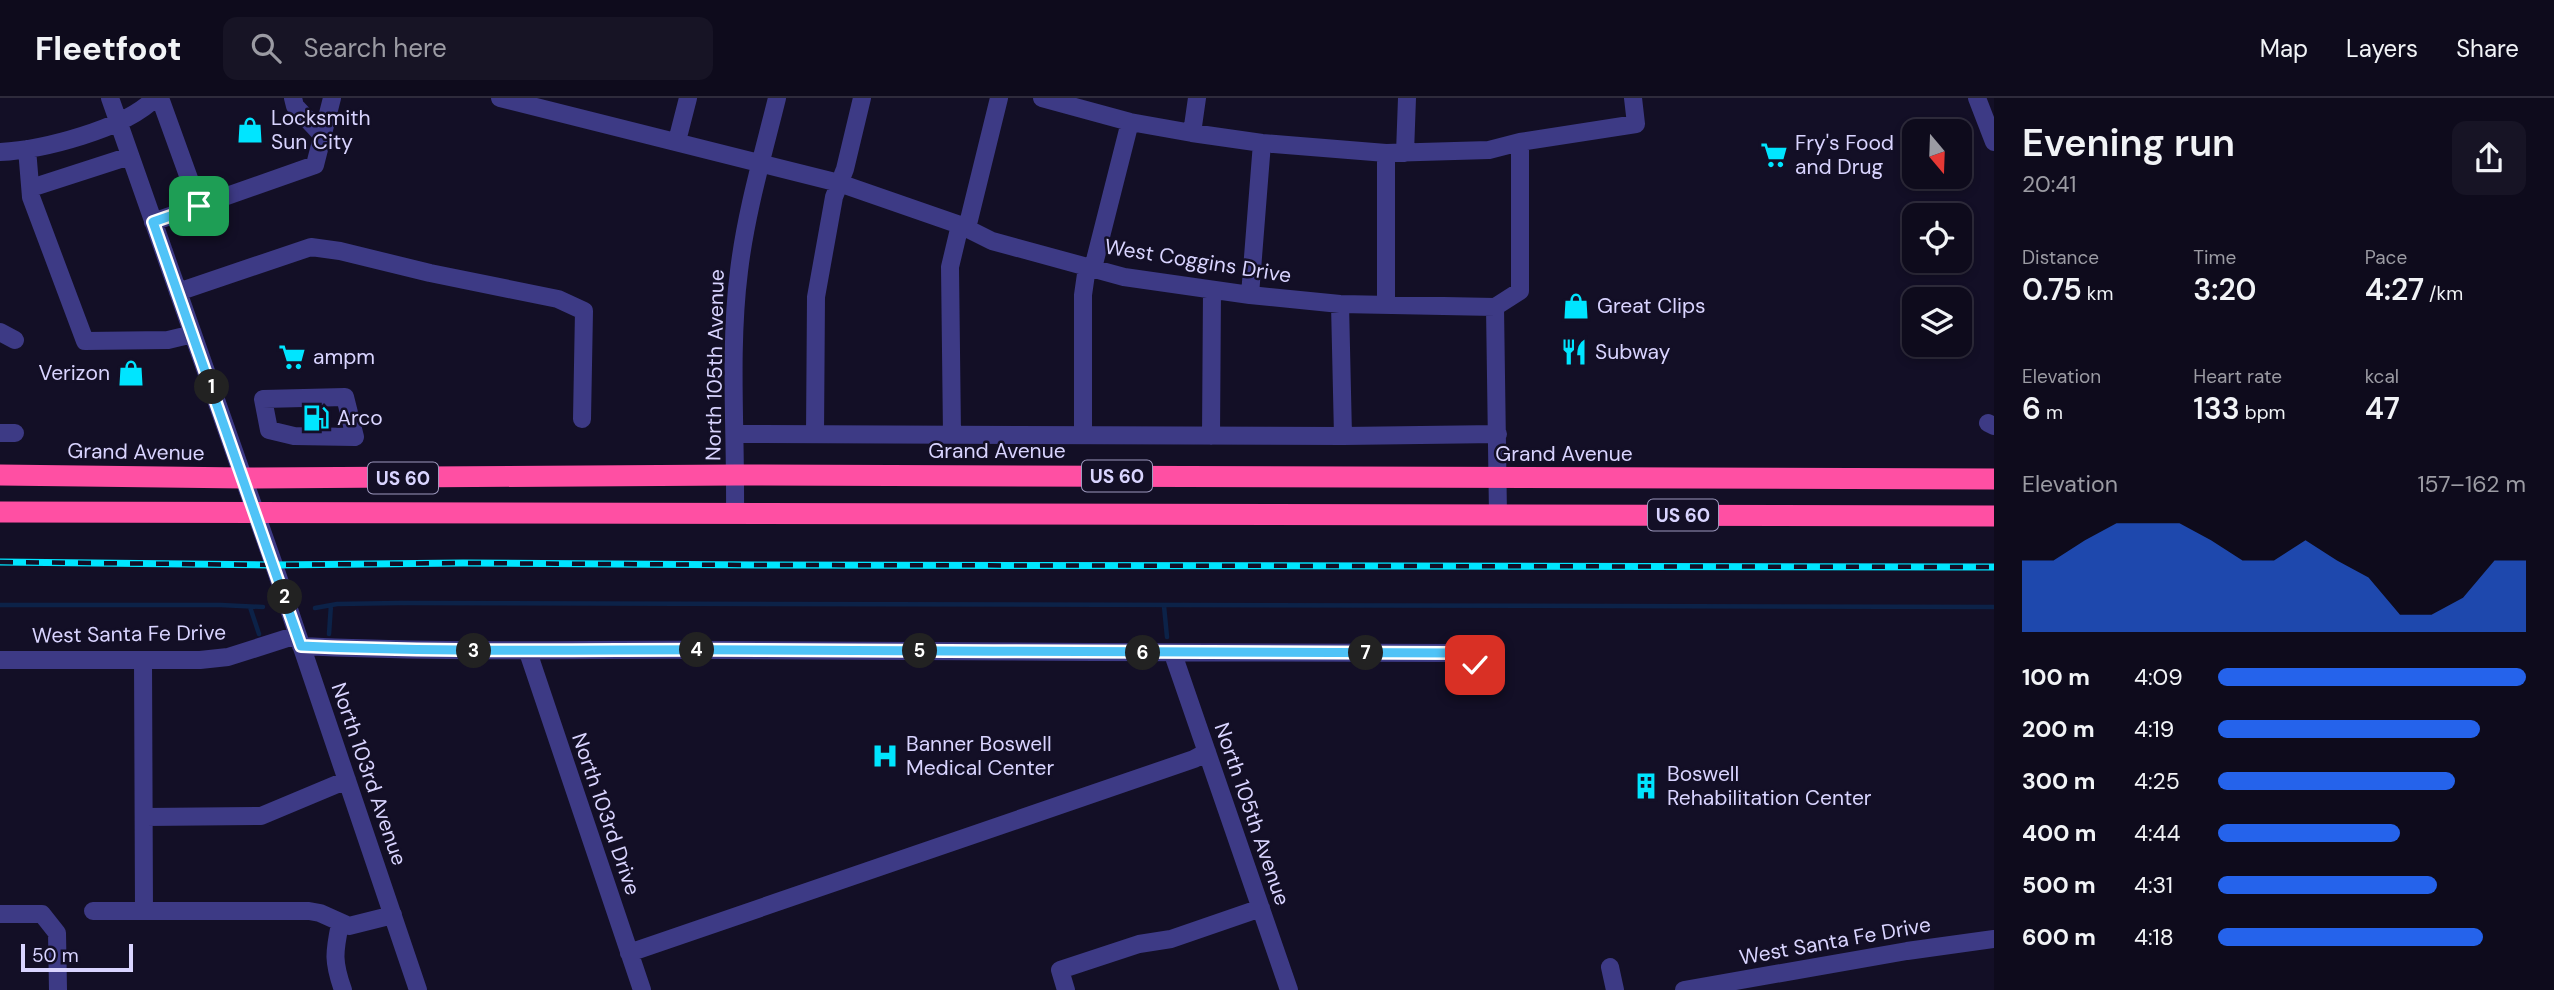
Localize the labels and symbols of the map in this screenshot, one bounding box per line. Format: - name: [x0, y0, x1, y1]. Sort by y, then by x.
- place label: Locksmith Sun City: [271, 104, 371, 156]
- shop icon: Locksmith Sun City: [235, 115, 265, 145]
- north arrow: [1902, 119, 1972, 189]
- place label: Fry's Food and Drug: [1795, 129, 1894, 181]
- supermarket icon: Fry's Food and Drug: [1759, 140, 1789, 170]
- pin: [169, 176, 229, 236]
- street label: West Coggins Drive: [1103, 232, 1293, 290]
- street label: North 105th Avenue: [699, 269, 731, 461]
- shop icon: Great Clips: [1561, 291, 1591, 321]
- place label: Great Clips: [1597, 292, 1706, 320]
- restaurant icon: Subway: [1559, 337, 1589, 367]
- place label: Subway: [1595, 338, 1671, 366]
- supermarket icon: ampm: [277, 342, 307, 372]
- place label: ampm: [313, 343, 375, 371]
- shop icon: Verizon: [116, 358, 146, 388]
- place label: Verizon: [38, 359, 110, 387]
- pin: 1: [194, 370, 230, 404]
- fuel station icon: Arco: [301, 403, 331, 433]
- place label: Arco: [337, 404, 383, 432]
- street label: Grand Avenue: [67, 437, 205, 467]
- street label: Grand Avenue: [928, 437, 1066, 465]
- street label: Grand Avenue: [1495, 440, 1633, 468]
- road number: US 60: [1082, 460, 1152, 492]
- road number: US 60: [368, 462, 438, 494]
- road number: US 60: [1648, 500, 1718, 530]
- pin: 2: [268, 580, 302, 614]
- street label: West Santa Fe Drive: [32, 618, 226, 650]
- pin: 4: [680, 632, 714, 668]
- pin: 3: [456, 634, 491, 668]
- pin: 5: [902, 634, 937, 668]
- pin: [1445, 635, 1505, 695]
- pin: 6: [1126, 636, 1160, 670]
- pin: 7: [1348, 636, 1384, 670]
- street label: North 103rd Avenue: [325, 679, 413, 869]
- street label: North 105th Avenue: [1208, 719, 1296, 909]
- street label: North 103rd Drive: [565, 729, 647, 899]
- place label: Banner Boswell Medical Center: [906, 730, 1054, 782]
- hospital icon: Banner Boswell Medical Center: [870, 741, 900, 771]
- place label: Boswell Rehabilitation Center: [1667, 760, 1872, 812]
- building icon: Boswell Rehabilitation Center: [1631, 771, 1661, 801]
- street label: West Santa Fe Drive: [1737, 910, 1933, 972]
- scale bar: [21, 941, 133, 973]

